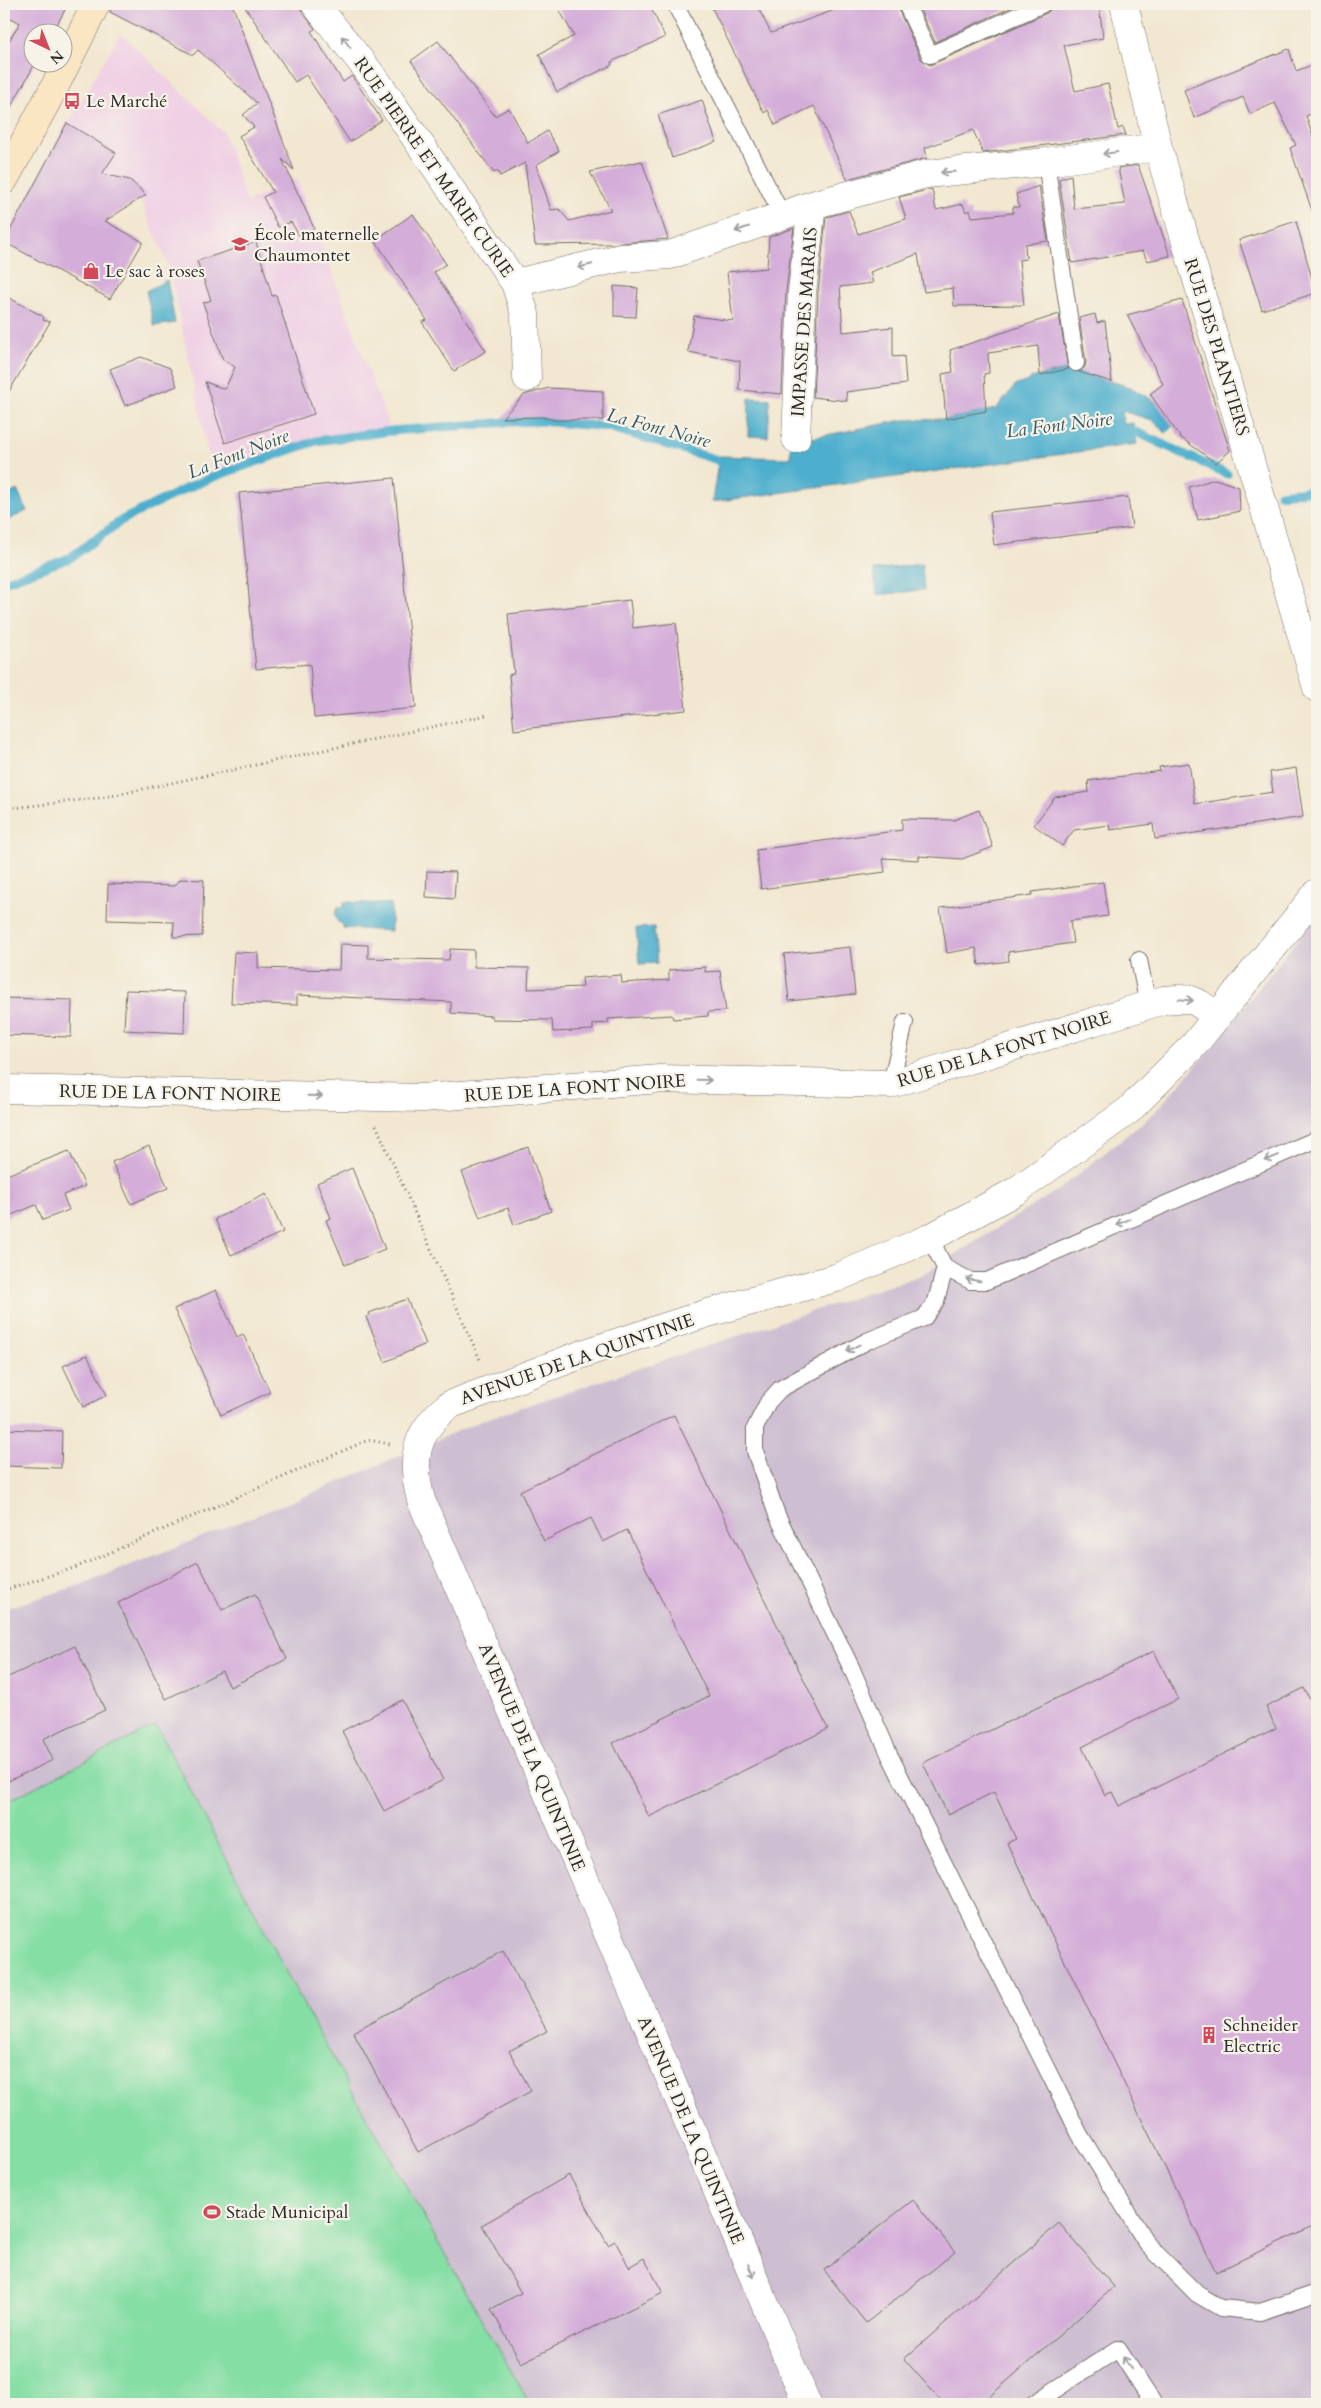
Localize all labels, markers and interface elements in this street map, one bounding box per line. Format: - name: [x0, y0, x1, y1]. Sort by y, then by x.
- north arrow: [22, 22, 72, 72]
- one-way arrow: [341, 36, 352, 49]
- text: N: [46, 46, 67, 68]
- street label: RUE PIERRE ET MARIE CURIE: [348, 52, 519, 282]
- place label: Le Marché: [86, 89, 167, 114]
- bus stop icon: Le Marché: [62, 91, 82, 111]
- one-way arrow: [1102, 149, 1118, 159]
- one-way arrow: [941, 167, 957, 177]
- place label: École maternelle Chaumontet: [254, 222, 380, 268]
- one-way arrow: [734, 225, 750, 235]
- street label: IMPASSE DES MARAIS: [785, 226, 824, 418]
- school or university icon: École maternelle Chaumontet: [230, 234, 250, 254]
- street label: RUE DES PLANTIERS: [1178, 255, 1255, 439]
- place label: Le sac à roses: [105, 259, 205, 284]
- shop icon: Le sac à roses: [81, 261, 101, 281]
- one-way arrow: [577, 262, 593, 271]
- water label: La Font Noire: [604, 402, 714, 454]
- water label: La Font Noire: [1005, 406, 1114, 444]
- water label: La Font Noire: [184, 422, 293, 485]
- one-way arrow: [1178, 995, 1194, 1004]
- street label: RUE DE LA FONT NOIRE: [894, 1005, 1114, 1094]
- street label: RUE DE LA FONT NOIRE: [463, 1068, 687, 1109]
- one-way arrow: [696, 1075, 712, 1085]
- street label: RUE DE LA FONT NOIRE: [59, 1079, 281, 1108]
- one-way arrow: [306, 1091, 323, 1101]
- one-way arrow: [1265, 1154, 1281, 1163]
- one-way arrow: [1116, 1218, 1131, 1228]
- one-way arrow: [966, 1274, 982, 1284]
- street label: AVENUE DE LA QUINTINIE: [457, 1308, 697, 1411]
- one-way arrow: [847, 1344, 861, 1354]
- street label: AVENUE DE LA QUINTINIE: [472, 1639, 591, 1875]
- street label: AVENUE DE LA QUINTINIE: [631, 2012, 750, 2248]
- place label: Schneider Electric: [1223, 2013, 1298, 2059]
- building icon: Schneider Electric: [1199, 2025, 1219, 2045]
- place label: Stade Municipal: [226, 2200, 349, 2225]
- sports icon: Stade Municipal: [202, 2202, 222, 2222]
- one-way arrow: [747, 2263, 756, 2278]
- one-way arrow: [1122, 2357, 1132, 2371]

